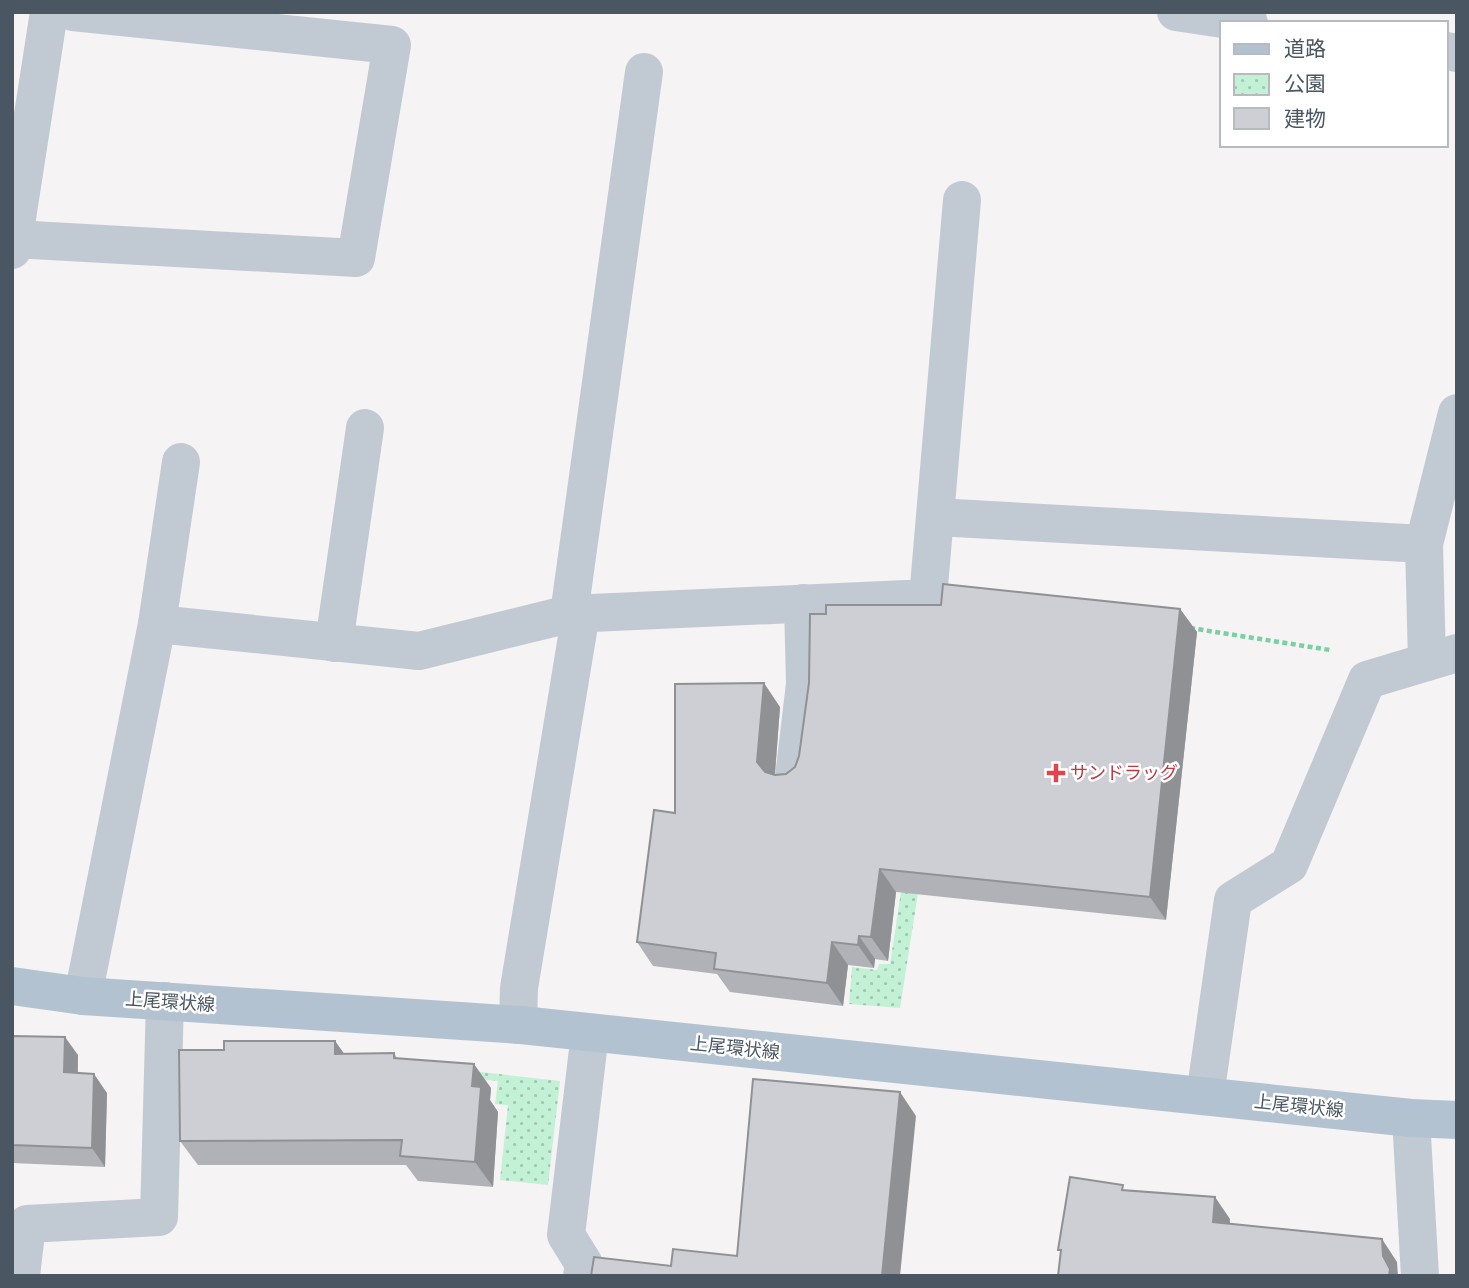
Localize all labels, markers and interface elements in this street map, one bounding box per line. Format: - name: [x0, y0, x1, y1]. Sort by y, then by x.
- legend: [1220, 21, 1448, 147]
- text: 道路: [1284, 37, 1326, 64]
- text: 公園: [1284, 72, 1326, 99]
- text: 建物: [1284, 107, 1326, 134]
- place label: サンドラッグ: [1070, 763, 1178, 786]
- marker: サンドラッグ: [1048, 765, 1064, 781]
- street label: 上尾環状線: [124, 989, 216, 1018]
- street label: 上尾環状線: [689, 1033, 781, 1066]
- street label: 上尾環状線: [1253, 1091, 1345, 1124]

